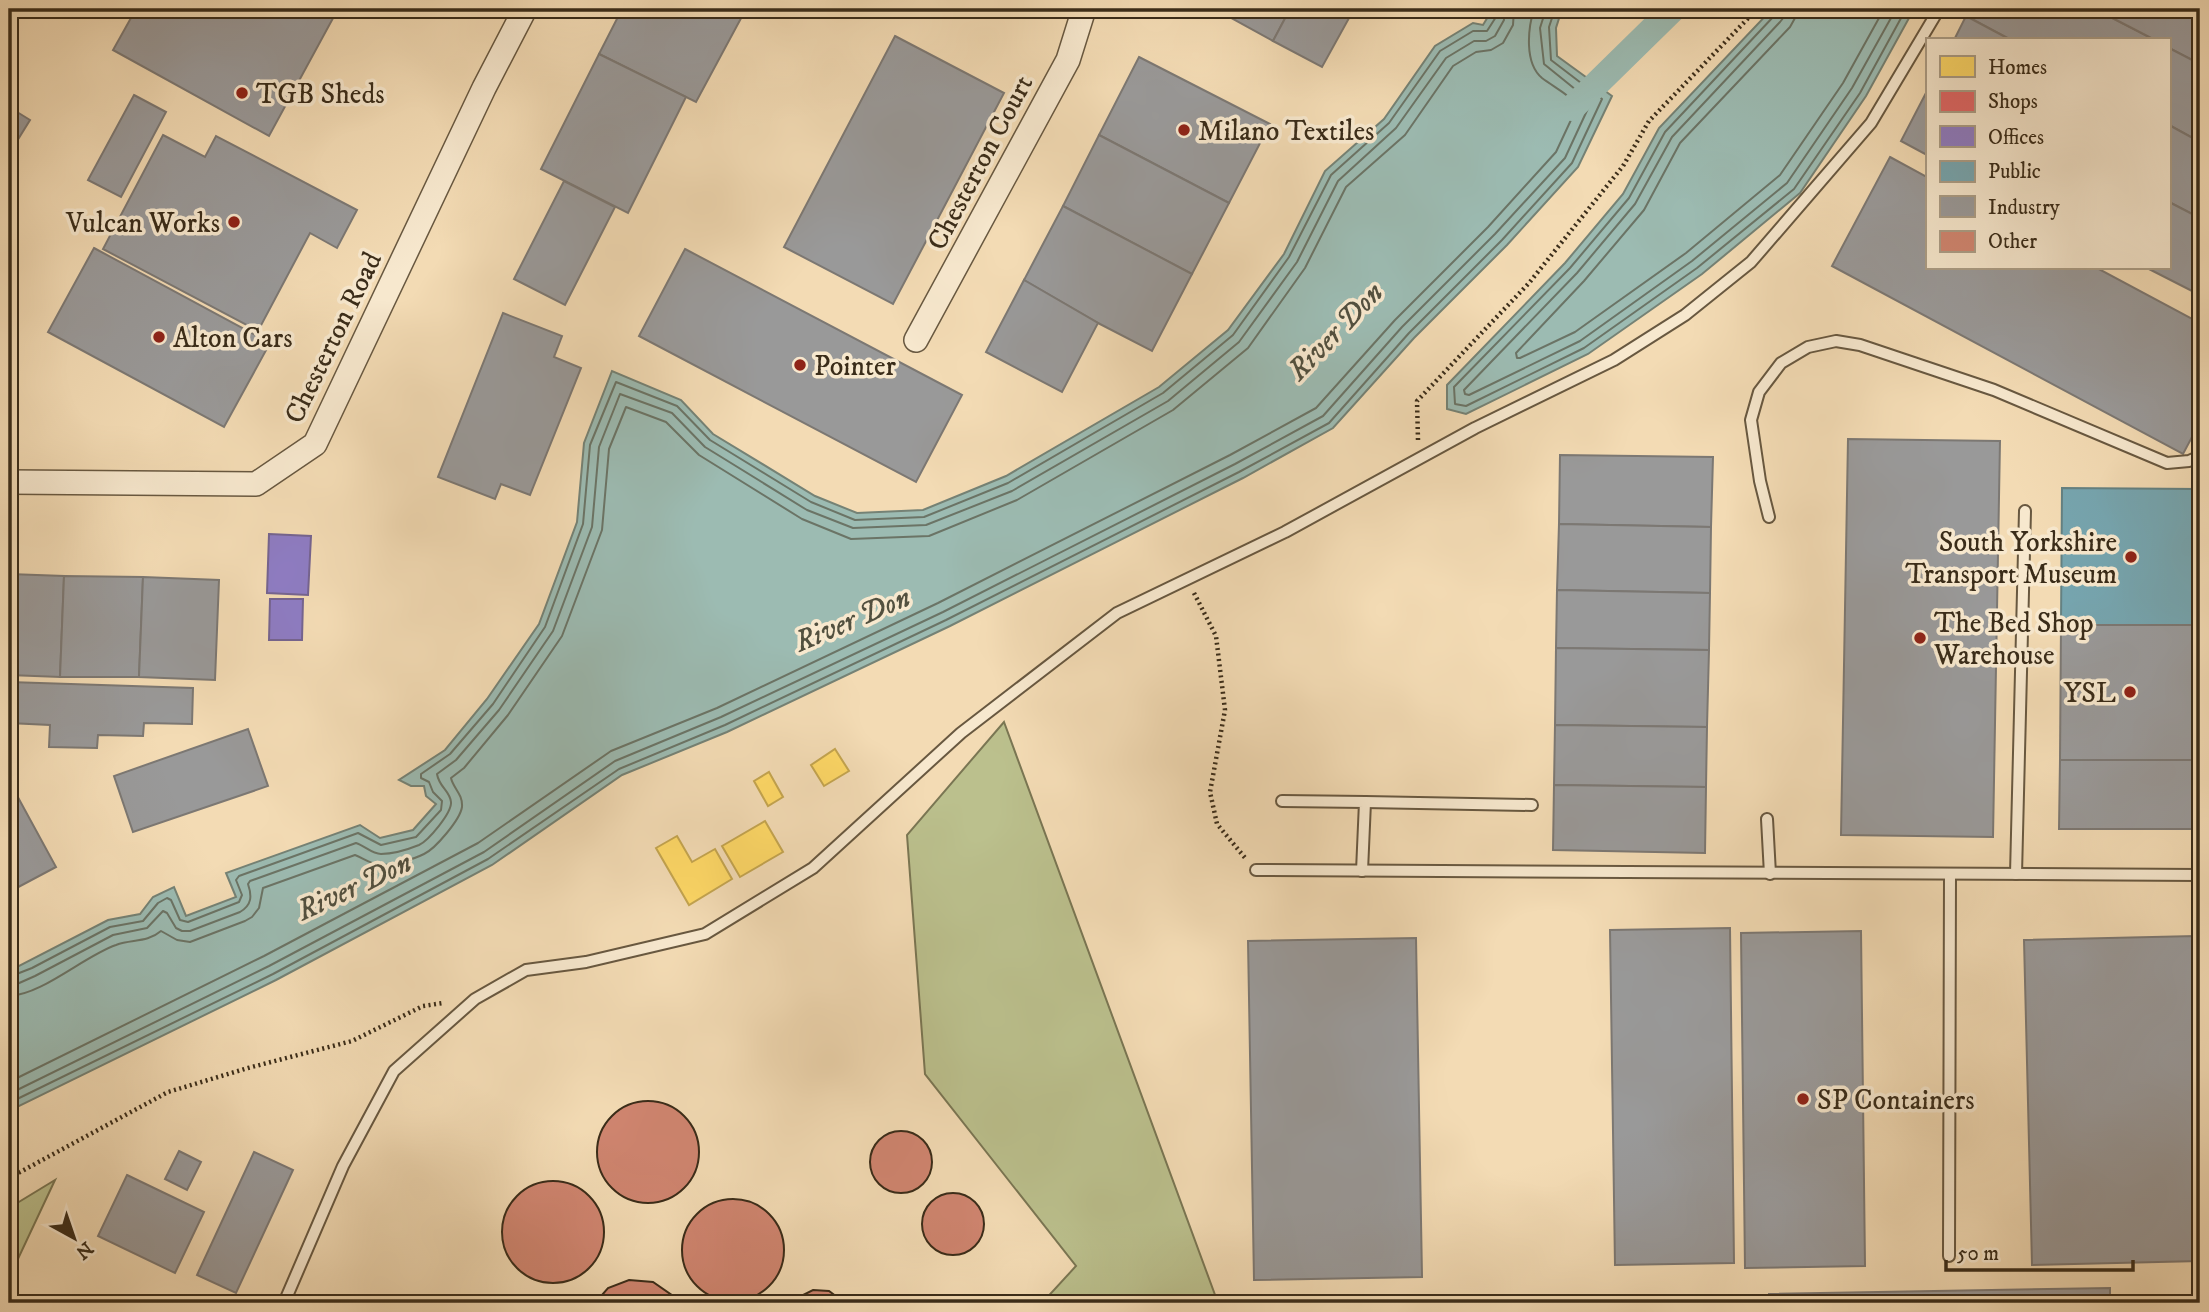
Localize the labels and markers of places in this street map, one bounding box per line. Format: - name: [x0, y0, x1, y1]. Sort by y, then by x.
- place label: TGB Sheds: [256, 77, 385, 112]
- marker: TGB Sheds: [234, 85, 250, 101]
- place label: Milano Textiles: [1198, 114, 1374, 149]
- marker: Milano Textiles: [1176, 122, 1192, 138]
- place label: Vulcan Works: [65, 206, 220, 241]
- marker: Vulcan Works: [226, 214, 242, 230]
- place label: Alton Cars: [173, 321, 293, 356]
- marker: Alton Cars: [151, 329, 167, 345]
- place label: Pointer: [814, 349, 897, 384]
- marker: Pointer: [792, 357, 808, 373]
- place label: South Yorkshire Transport Museum: [1905, 525, 2117, 592]
- marker: South Yorkshire Transport Museum: [2123, 549, 2139, 565]
- place label: The Bed Shop Warehouse: [1933, 606, 2094, 673]
- marker: The Bed Shop Warehouse: [1912, 630, 1928, 646]
- place label: YSL: [2064, 676, 2116, 711]
- marker: YSL: [2122, 684, 2138, 700]
- place label: SP Containers: [1817, 1083, 1975, 1118]
- marker: SP Containers: [1795, 1091, 1811, 1107]

